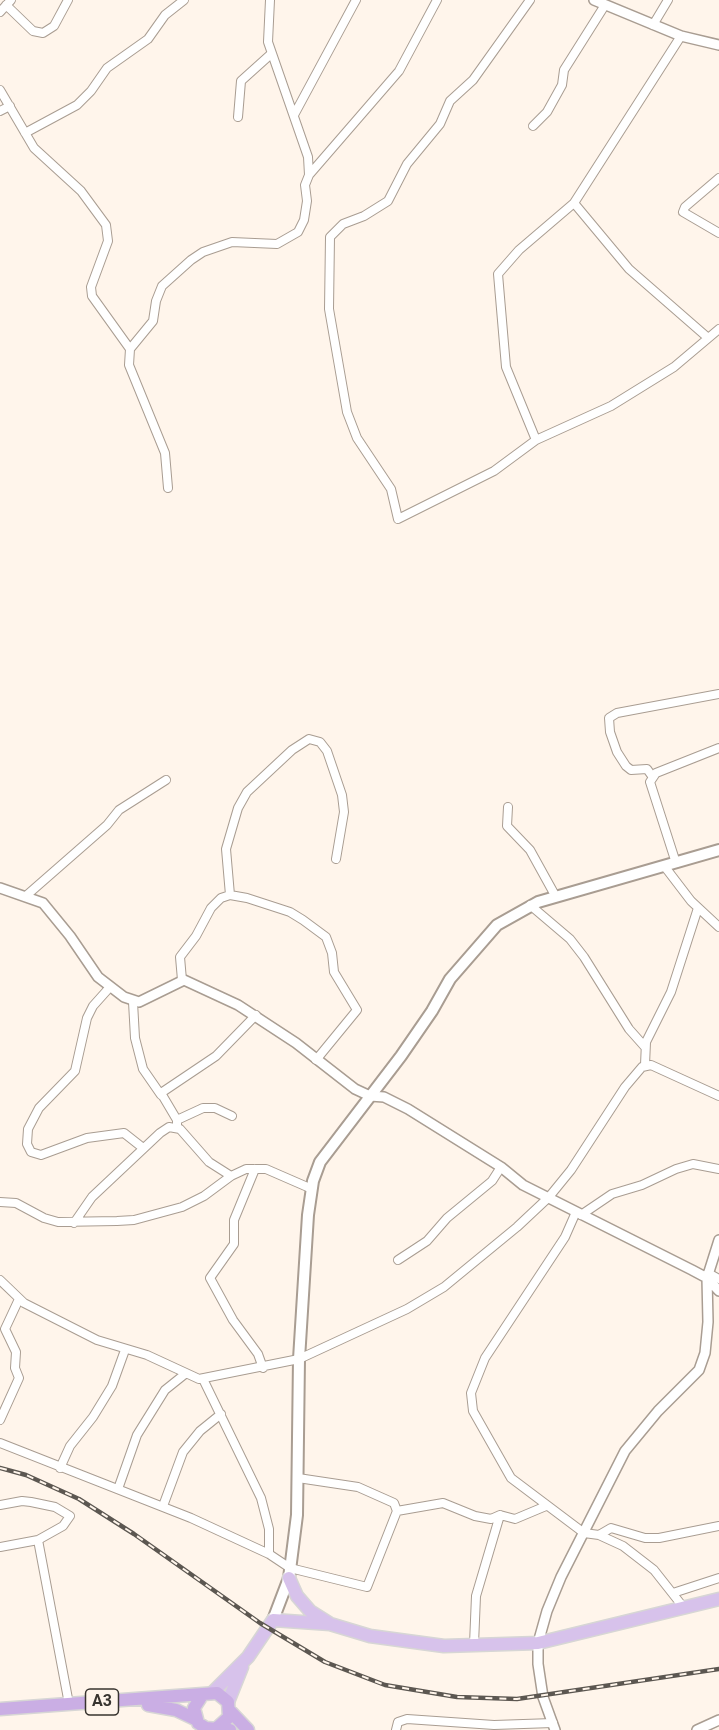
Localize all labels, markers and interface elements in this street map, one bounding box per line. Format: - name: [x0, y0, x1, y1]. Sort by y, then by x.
- road number: A3: [86, 1689, 118, 1715]

